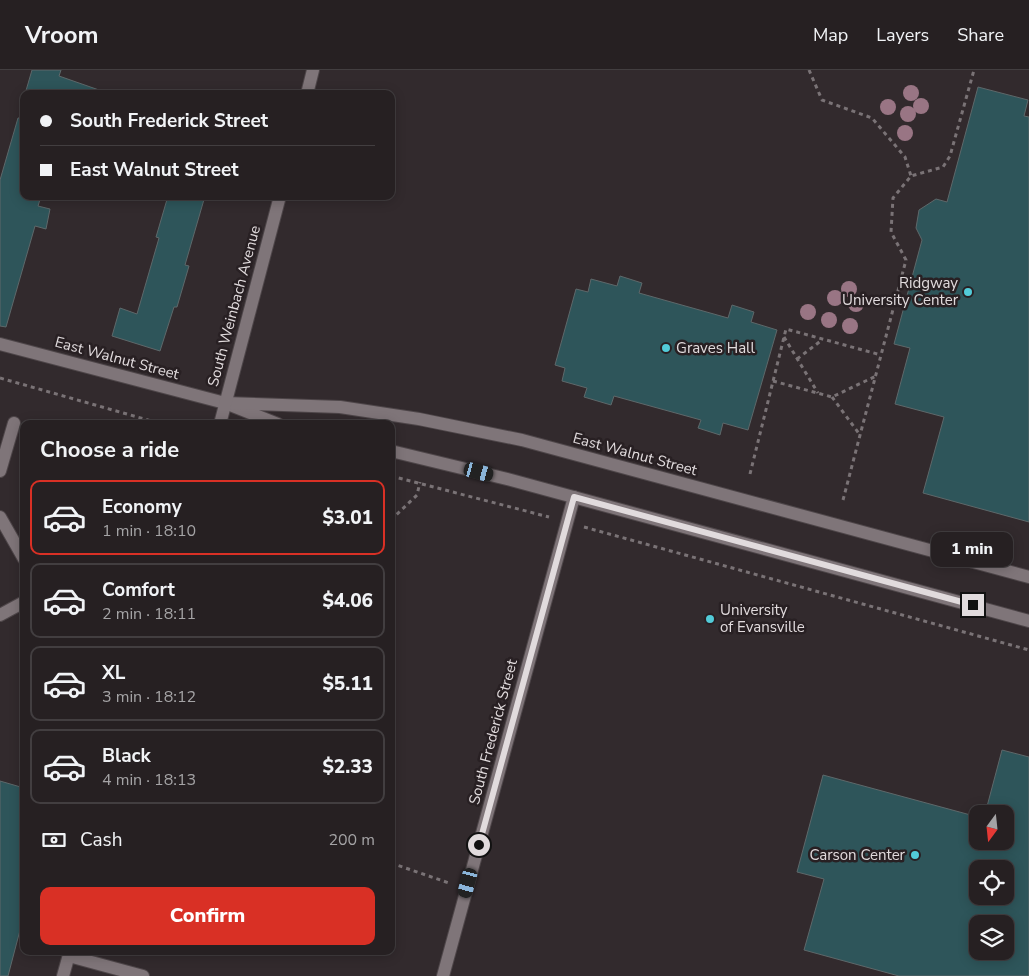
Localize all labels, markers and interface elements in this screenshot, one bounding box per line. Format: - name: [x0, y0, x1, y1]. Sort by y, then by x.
- text: Vroom: [25, 19, 99, 51]
- text: Map: [813, 23, 848, 47]
- text: Layers: [876, 23, 929, 47]
- text: Share: [957, 23, 1004, 47]
- text: South Frederick Street: [70, 108, 268, 134]
- text: East Walnut Street: [70, 157, 239, 183]
- street label: South Weinbach Avenue: [203, 223, 265, 389]
- place label: Ridgway University Center: [842, 273, 959, 310]
- marker: Ridgway University Center: [962, 286, 974, 298]
- street label: East Walnut Street: [53, 332, 182, 384]
- place label: Graves Hall: [676, 338, 756, 358]
- marker: Graves Hall: [660, 342, 672, 354]
- street label: East Walnut Street: [571, 428, 700, 480]
- text: Choose a ride: [40, 435, 179, 465]
- car: [462, 461, 495, 483]
- text: Economy: [102, 494, 182, 520]
- icon: car: [42, 495, 87, 540]
- text: $3.01: [322, 505, 373, 531]
- text: 1 min · 18:10: [102, 520, 196, 542]
- callout: 1 min: [932, 532, 1014, 568]
- text: 1 min: [951, 538, 993, 560]
- text: Comfort: [102, 577, 175, 603]
- icon: car: [42, 578, 87, 623]
- text: $4.06: [322, 588, 373, 614]
- route end: [962, 594, 984, 616]
- place label: University of Evansville: [720, 600, 805, 637]
- text: 2 min · 18:11: [102, 603, 196, 625]
- marker: University of Evansville: [704, 613, 716, 625]
- street label: South Frederick Street: [464, 656, 522, 807]
- text: XL: [102, 660, 125, 686]
- icon: car: [42, 661, 87, 706]
- text: $5.11: [322, 671, 373, 697]
- text: 3 min · 18:12: [102, 686, 196, 708]
- text: Black: [102, 743, 151, 769]
- icon: car: [42, 744, 87, 789]
- text: $2.33: [322, 754, 373, 780]
- text: 4 min · 18:13: [102, 769, 196, 791]
- north arrow: [969, 805, 1014, 850]
- map controls: [969, 805, 1014, 960]
- icon: cash: [40, 826, 68, 854]
- text: Cash: [80, 827, 122, 853]
- text: 200 m: [328, 829, 375, 851]
- route start: [468, 834, 490, 856]
- place label: Carson Center: [809, 845, 906, 865]
- marker: Carson Center: [909, 849, 921, 861]
- button: locate: [969, 860, 1014, 905]
- car: [456, 867, 479, 899]
- button: Confirm: [40, 887, 375, 945]
- button: layers: [969, 915, 1014, 960]

